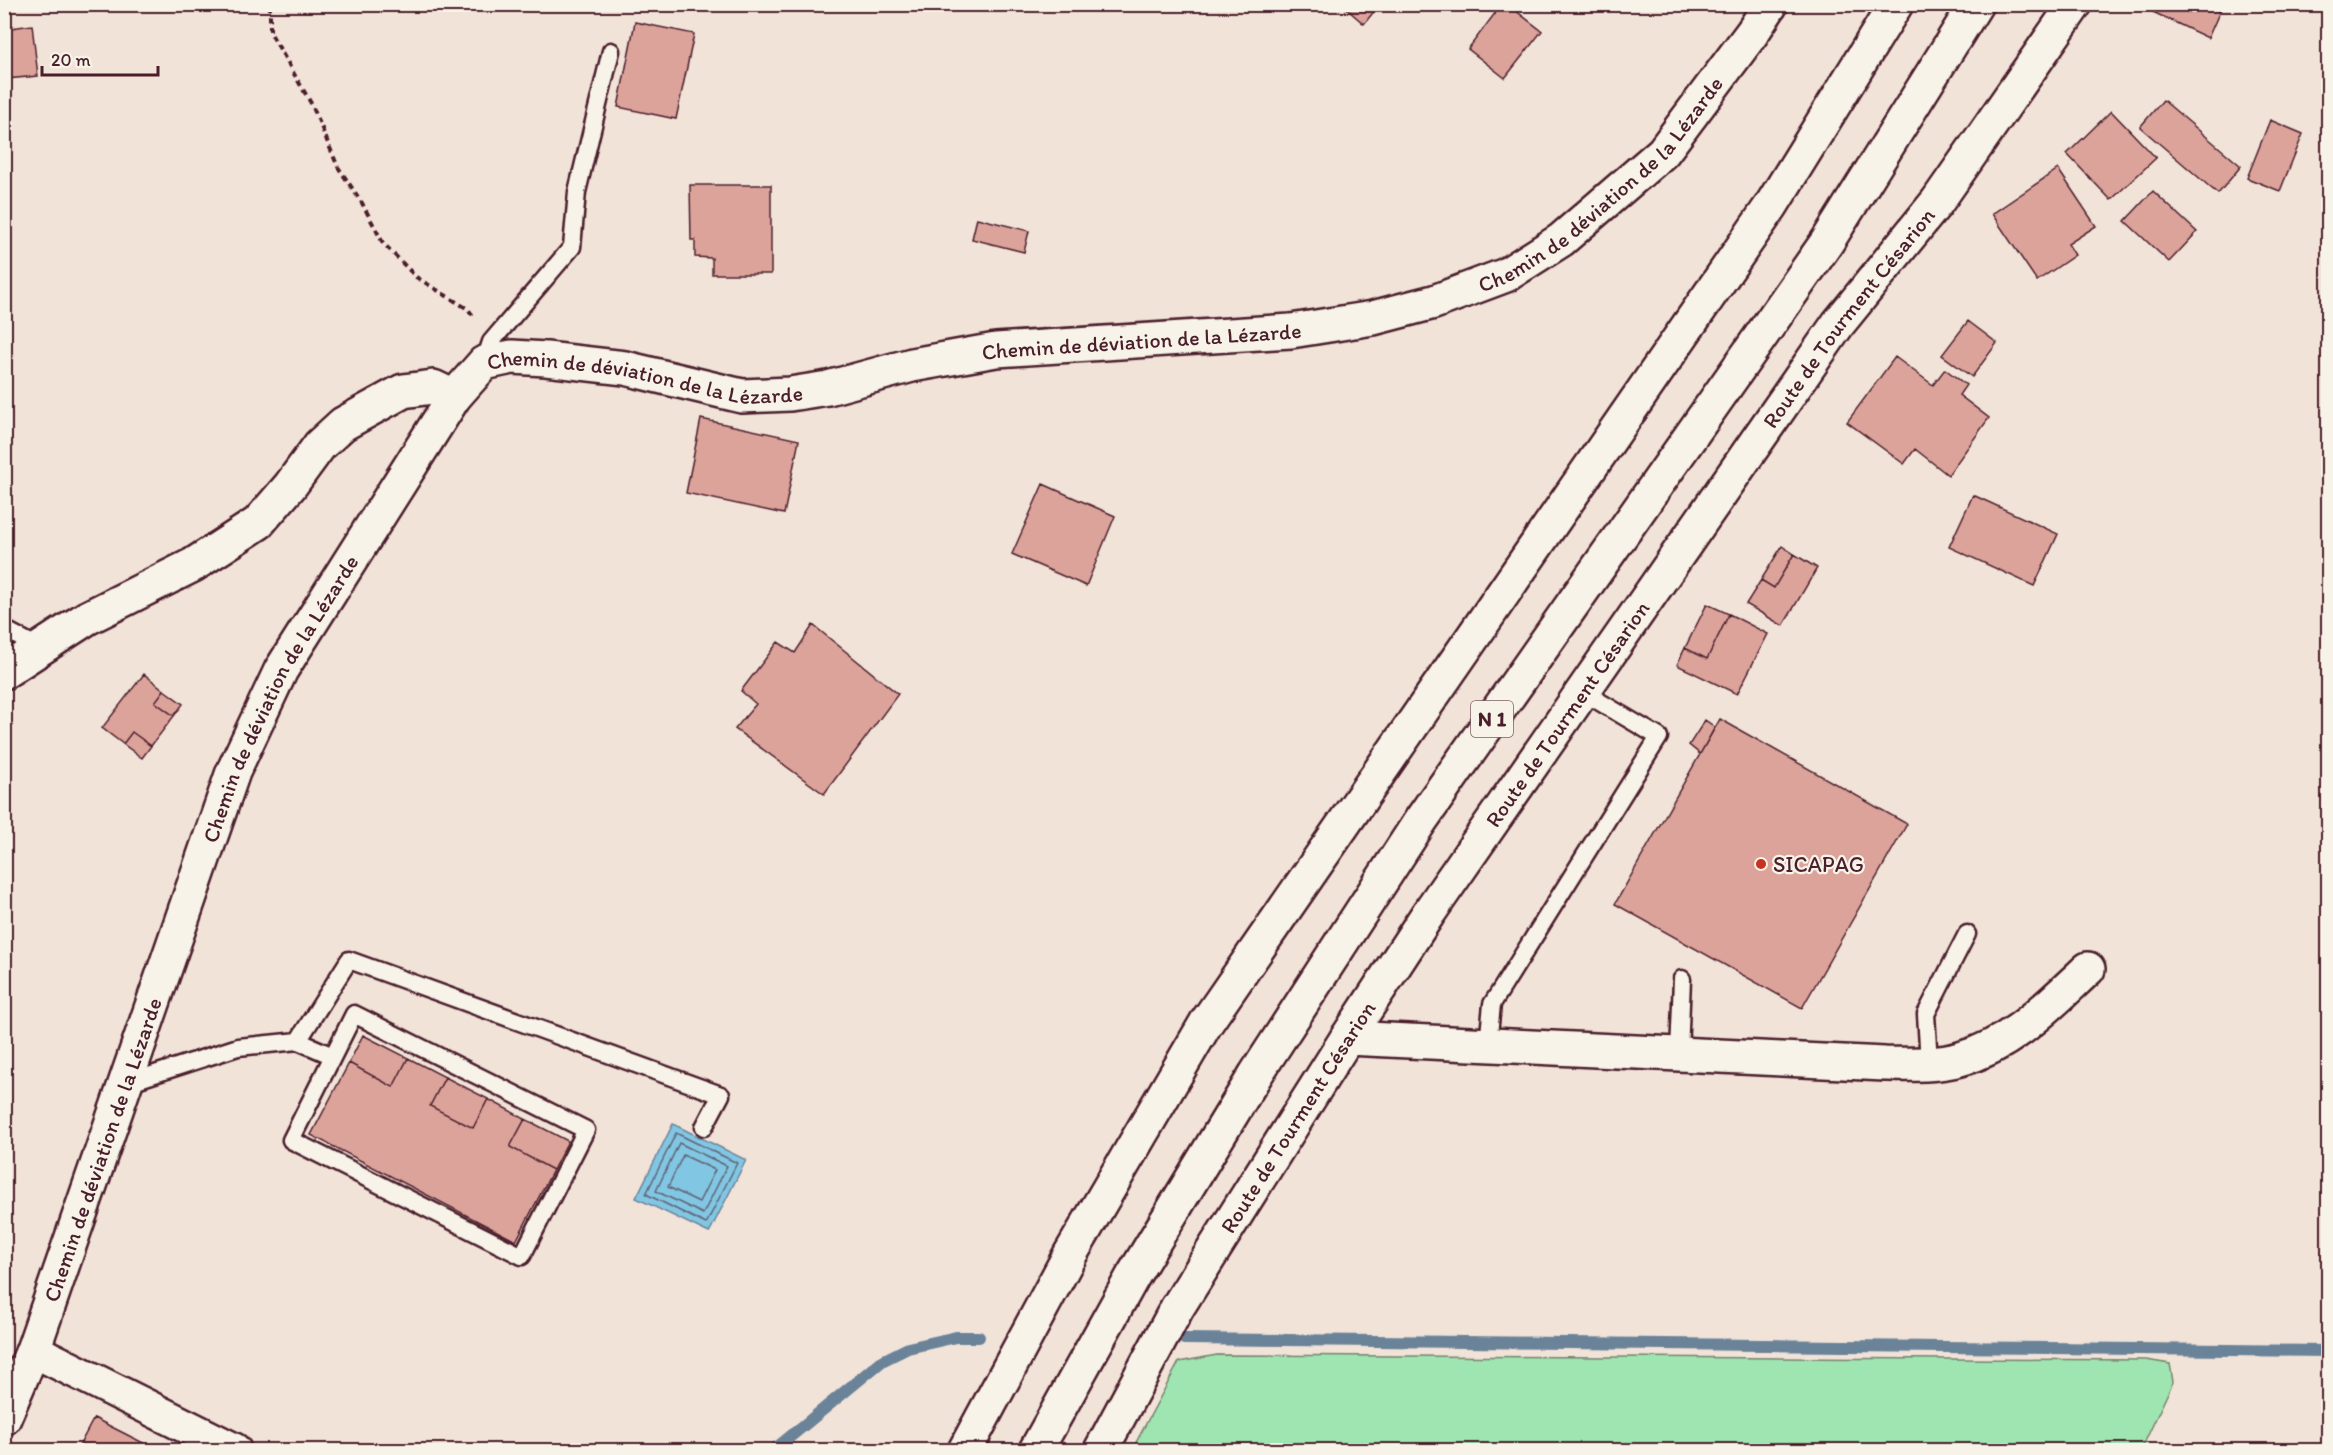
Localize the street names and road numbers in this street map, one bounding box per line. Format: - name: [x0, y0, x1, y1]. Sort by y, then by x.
- street label: Chemin de déviation de la Lézarde: [1474, 71, 1729, 298]
- street label: Route de Tourment Césarion: [1757, 202, 1941, 433]
- street label: Chemin de déviation de la Lézarde: [980, 317, 1303, 366]
- street label: Chemin de déviation de la Lézarde: [484, 344, 805, 410]
- street label: Chemin de déviation de la Lézarde: [197, 550, 364, 846]
- street label: Route de Tourment Césarion: [1480, 595, 1656, 832]
- road number: N 1: [1471, 701, 1513, 737]
- street label: Chemin de déviation de la Lézarde: [38, 994, 168, 1305]
- street label: Route de Tourment Césarion: [1215, 996, 1382, 1238]

